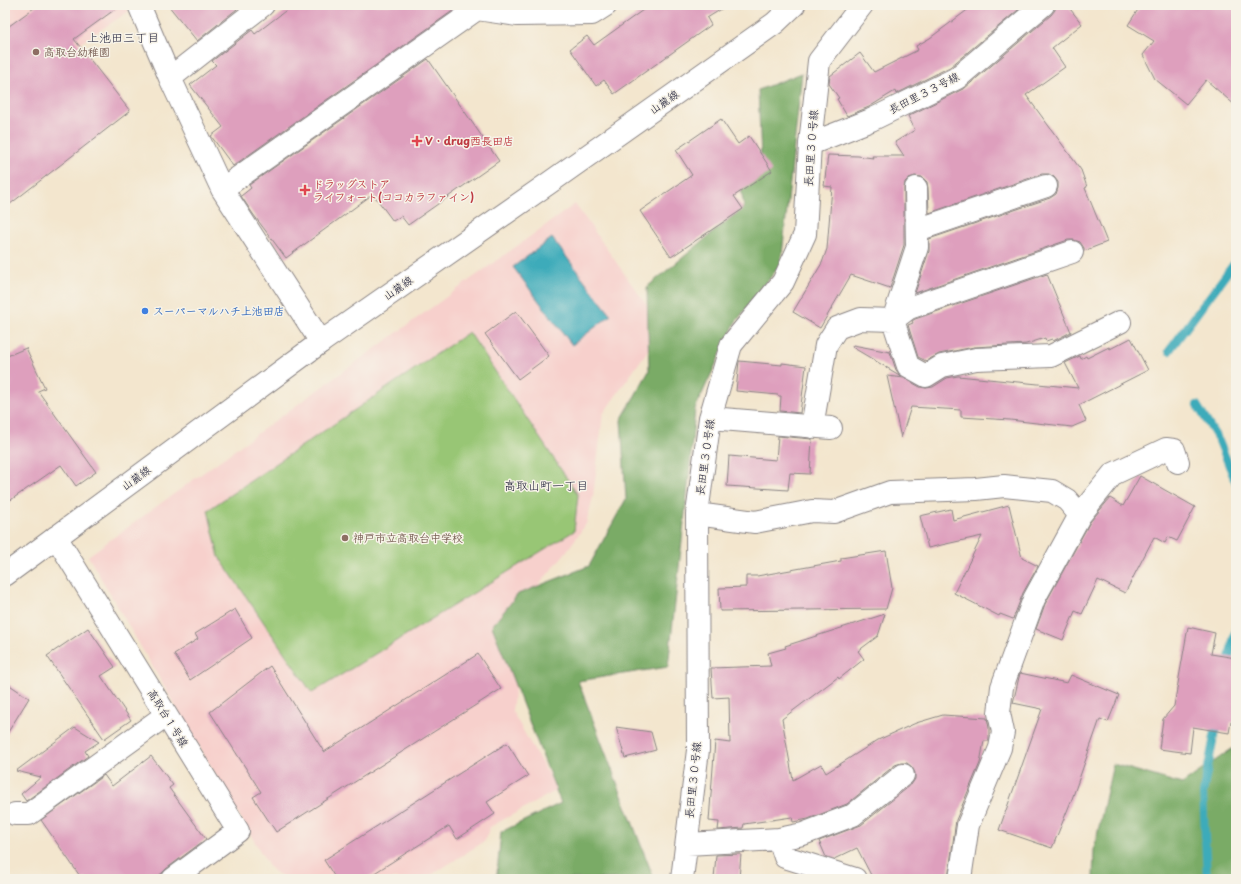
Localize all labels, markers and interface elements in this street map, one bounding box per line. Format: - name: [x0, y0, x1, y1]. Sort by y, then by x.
- district label: 上池田三丁目: [87, 28, 159, 46]
- place label: 高取台幼稚園: [44, 43, 110, 60]
- marker: 高取台幼稚園: [31, 47, 41, 57]
- street label: 長田里３３号線: [886, 68, 962, 118]
- street label: 山麓線: [645, 85, 682, 118]
- street label: 長田里３０号線: [799, 109, 822, 187]
- place label: V・drug西長田店: [425, 132, 514, 149]
- marker: V・drug西長田店: [412, 136, 422, 146]
- place label: ドラッグストア ライフォート(ココカラファイン): [313, 175, 474, 205]
- marker: ドラッグストア ライフォート(ココカラファイン): [300, 185, 310, 195]
- street label: 山麓線: [379, 271, 416, 304]
- place label: スーパーマルハチ上池田店: [153, 302, 285, 319]
- marker: スーパーマルハチ上池田店: [140, 306, 150, 316]
- street label: 長田里３０号線: [691, 418, 718, 496]
- street label: 山麓線: [117, 461, 154, 494]
- district label: 高取山町一丁目: [504, 476, 588, 494]
- place label: 神戸市立高取台中学校: [353, 529, 463, 546]
- marker: 神戸市立高取台中学校: [340, 533, 350, 543]
- street label: 高取台１号線: [144, 685, 193, 750]
- street label: 長田里３０号線: [680, 741, 705, 819]

